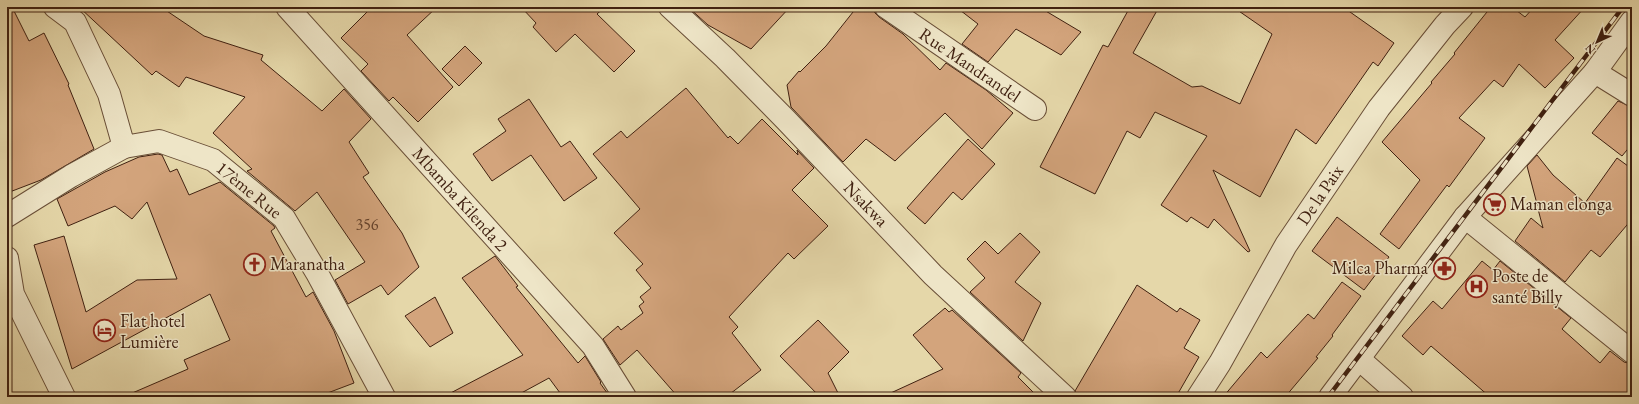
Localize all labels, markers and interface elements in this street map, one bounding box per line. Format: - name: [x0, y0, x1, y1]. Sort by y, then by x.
- street label: Rue Mandrandel: [915, 22, 1026, 107]
- north arrow: [1577, 22, 1617, 62]
- text: N: [1582, 41, 1598, 57]
- street label: Mbamba Kilenda 2: [408, 142, 513, 256]
- street label: 17ème Rue: [212, 156, 287, 223]
- street label: De la Paix: [1291, 160, 1348, 229]
- street label: Nsakwa: [839, 176, 894, 232]
- supermarket icon: Maman elonga: [1482, 191, 1508, 217]
- place label: Maman elonga: [1510, 192, 1613, 215]
- house number: 356: [355, 214, 379, 235]
- church icon: Maranatha: [241, 251, 267, 277]
- place label: Maranatha: [270, 252, 346, 275]
- pharmacy icon: Milca Pharma: [1431, 255, 1457, 281]
- place label: Milca Pharma: [1332, 256, 1429, 279]
- place label: Poste de santé Billy: [1492, 264, 1562, 308]
- hospital icon: Poste de santé Billy: [1464, 273, 1490, 299]
- place label: Flat hotel Lumière: [120, 309, 185, 353]
- hotel icon: Flat hotel Lumière: [91, 318, 117, 344]

